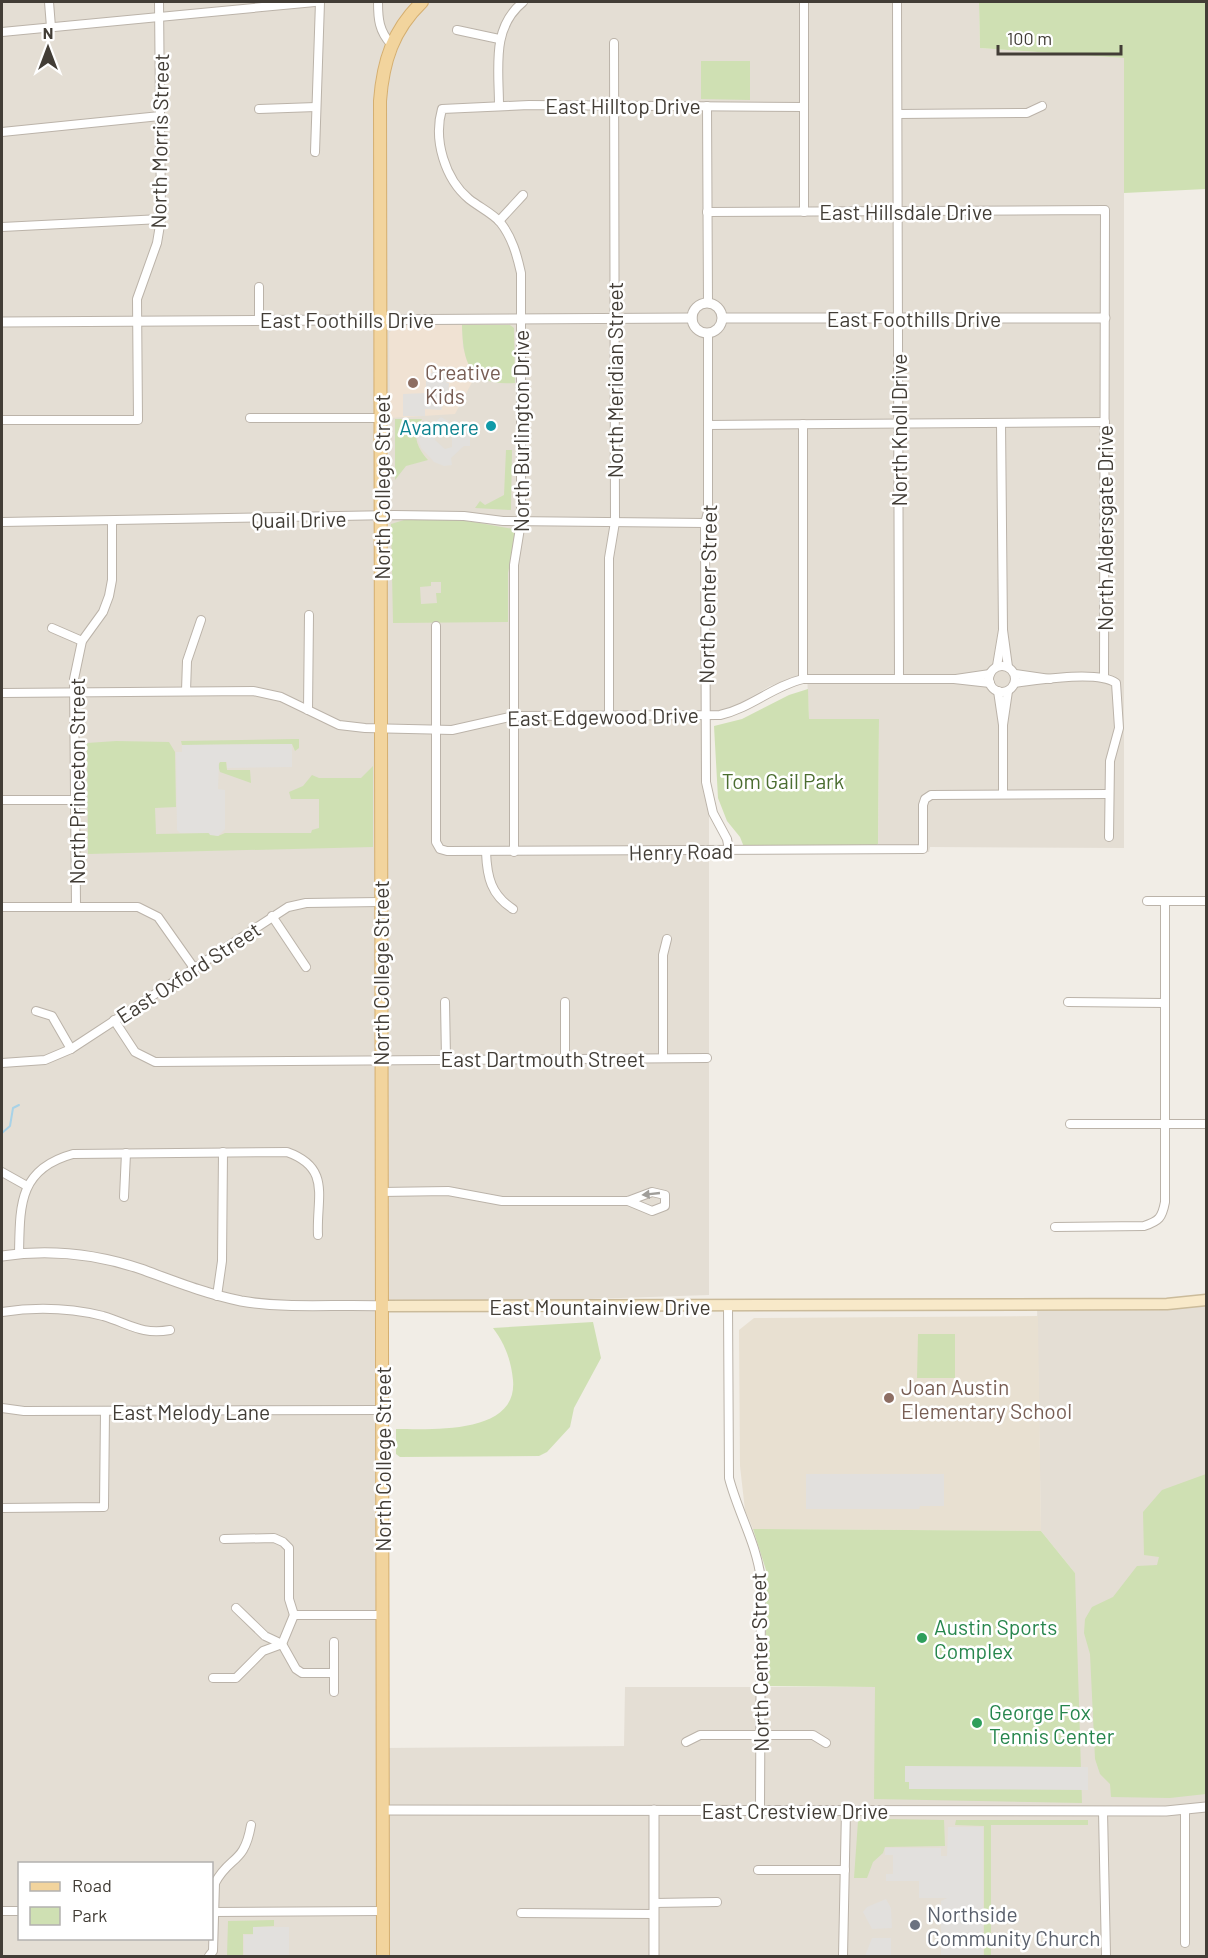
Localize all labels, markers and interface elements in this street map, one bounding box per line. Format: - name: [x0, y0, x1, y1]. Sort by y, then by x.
- north arrow: [18, 18, 78, 78]
- scale bar: [998, 18, 1121, 56]
- text: N: [43, 23, 53, 42]
- text: 100 m: [1007, 27, 1052, 49]
- street label: North Morris Street: [145, 53, 173, 229]
- street label: East Hilltop Drive: [545, 93, 701, 118]
- street label: East Hillsdale Drive: [819, 199, 993, 224]
- street label: North Meridian Street: [602, 282, 627, 478]
- street label: East Foothills Drive: [827, 306, 1001, 331]
- street label: East Foothills Drive: [260, 307, 434, 332]
- street label: North Burlington Drive: [508, 330, 533, 532]
- street label: North Knoll Drive: [886, 354, 911, 506]
- place label: Creative Kids: [425, 359, 501, 408]
- marker: Creative Kids: [406, 376, 420, 390]
- street label: North College Street: [369, 394, 394, 580]
- place label: Avamere: [399, 414, 479, 439]
- marker: Avamere: [484, 419, 498, 433]
- street label: North Aldersgate Drive: [1092, 425, 1117, 631]
- street label: North Center Street: [693, 504, 721, 684]
- street label: Quail Drive: [251, 506, 347, 532]
- street label: North Princeton Street: [64, 678, 89, 884]
- street label: East Edgewood Drive: [507, 702, 699, 730]
- park label: Tom Gail Park: [722, 768, 844, 793]
- street label: Henry Road: [628, 838, 734, 864]
- street label: North College Street: [368, 880, 393, 1066]
- street label: East Oxford Street: [111, 916, 265, 1028]
- street label: East Dartmouth Street: [441, 1046, 645, 1071]
- one-way arrow: [641, 1189, 660, 1199]
- street label: East Mountainview Drive: [489, 1294, 711, 1319]
- street label: North College Street: [370, 1366, 395, 1552]
- place label: Joan Austin Elementary School: [901, 1374, 1072, 1423]
- marker: Joan Austin Elementary School: [882, 1391, 896, 1405]
- street label: East Melody Lane: [112, 1399, 270, 1424]
- street label: North Center Street: [745, 1572, 773, 1752]
- place label: Austin Sports Complex: [934, 1614, 1057, 1663]
- marker: Austin Sports Complex: [915, 1631, 929, 1645]
- place label: George Fox Tennis Center: [989, 1699, 1115, 1748]
- marker: George Fox Tennis Center: [970, 1716, 984, 1730]
- street label: East Crestview Drive: [702, 1798, 888, 1823]
- legend: [18, 1862, 213, 1940]
- text: Road: [72, 1874, 112, 1896]
- place label: Northside Community Church: [927, 1901, 1100, 1950]
- text: Park: [72, 1904, 107, 1926]
- marker: Northside Community Church: [908, 1918, 922, 1932]

